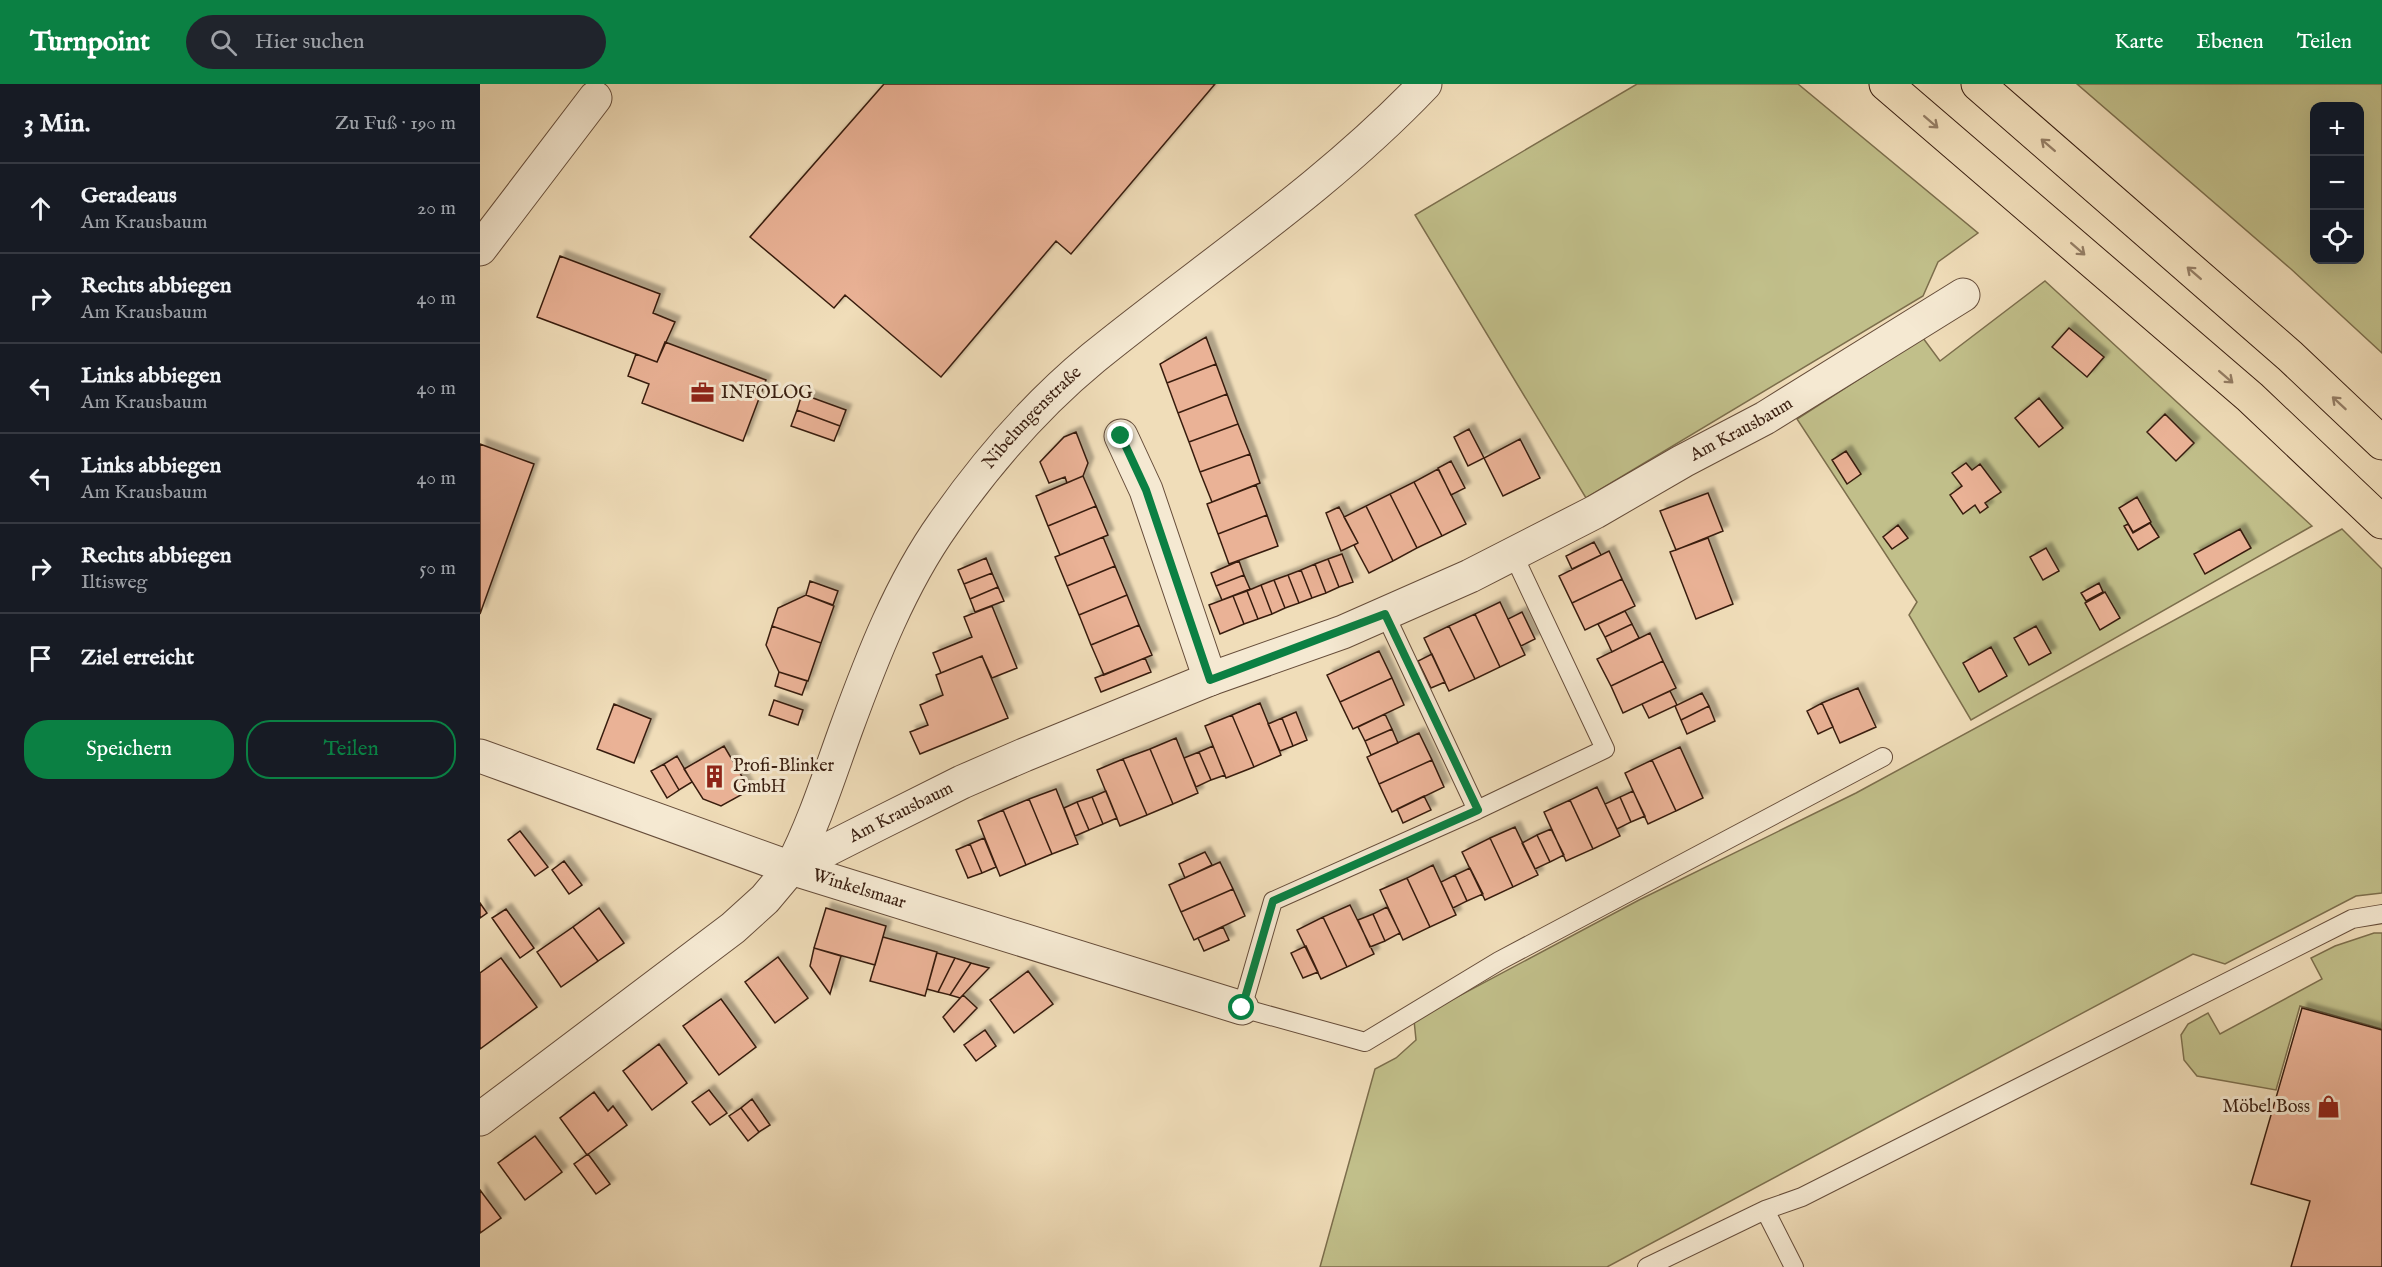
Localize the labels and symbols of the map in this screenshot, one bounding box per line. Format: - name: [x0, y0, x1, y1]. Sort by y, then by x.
- one-way arrow: [1923, 115, 1938, 129]
- one-way arrow: [2040, 138, 2056, 152]
- one-way arrow: [2070, 243, 2086, 256]
- one-way arrow: [2187, 266, 2202, 280]
- street label: Nibelungenstraße: [978, 361, 1087, 474]
- one-way arrow: [2218, 370, 2233, 384]
- office icon: INFOLOG: [690, 380, 716, 406]
- place label: INFOLOG: [721, 382, 813, 405]
- street label: Am Krausbaum: [1685, 392, 1797, 467]
- one-way arrow: [2332, 396, 2347, 410]
- route end: [1107, 422, 1133, 448]
- place label: Profi-Blinker GmbH: [733, 755, 835, 799]
- building icon: Profi-Blinker GmbH: [702, 763, 728, 789]
- street label: Am Krausbaum: [844, 777, 957, 849]
- street label: Winkelsmaar: [810, 864, 909, 915]
- route start: [1228, 994, 1254, 1020]
- shop icon: Möbel Boss: [2315, 1094, 2341, 1120]
- place label: Möbel Boss: [2223, 1096, 2310, 1119]

